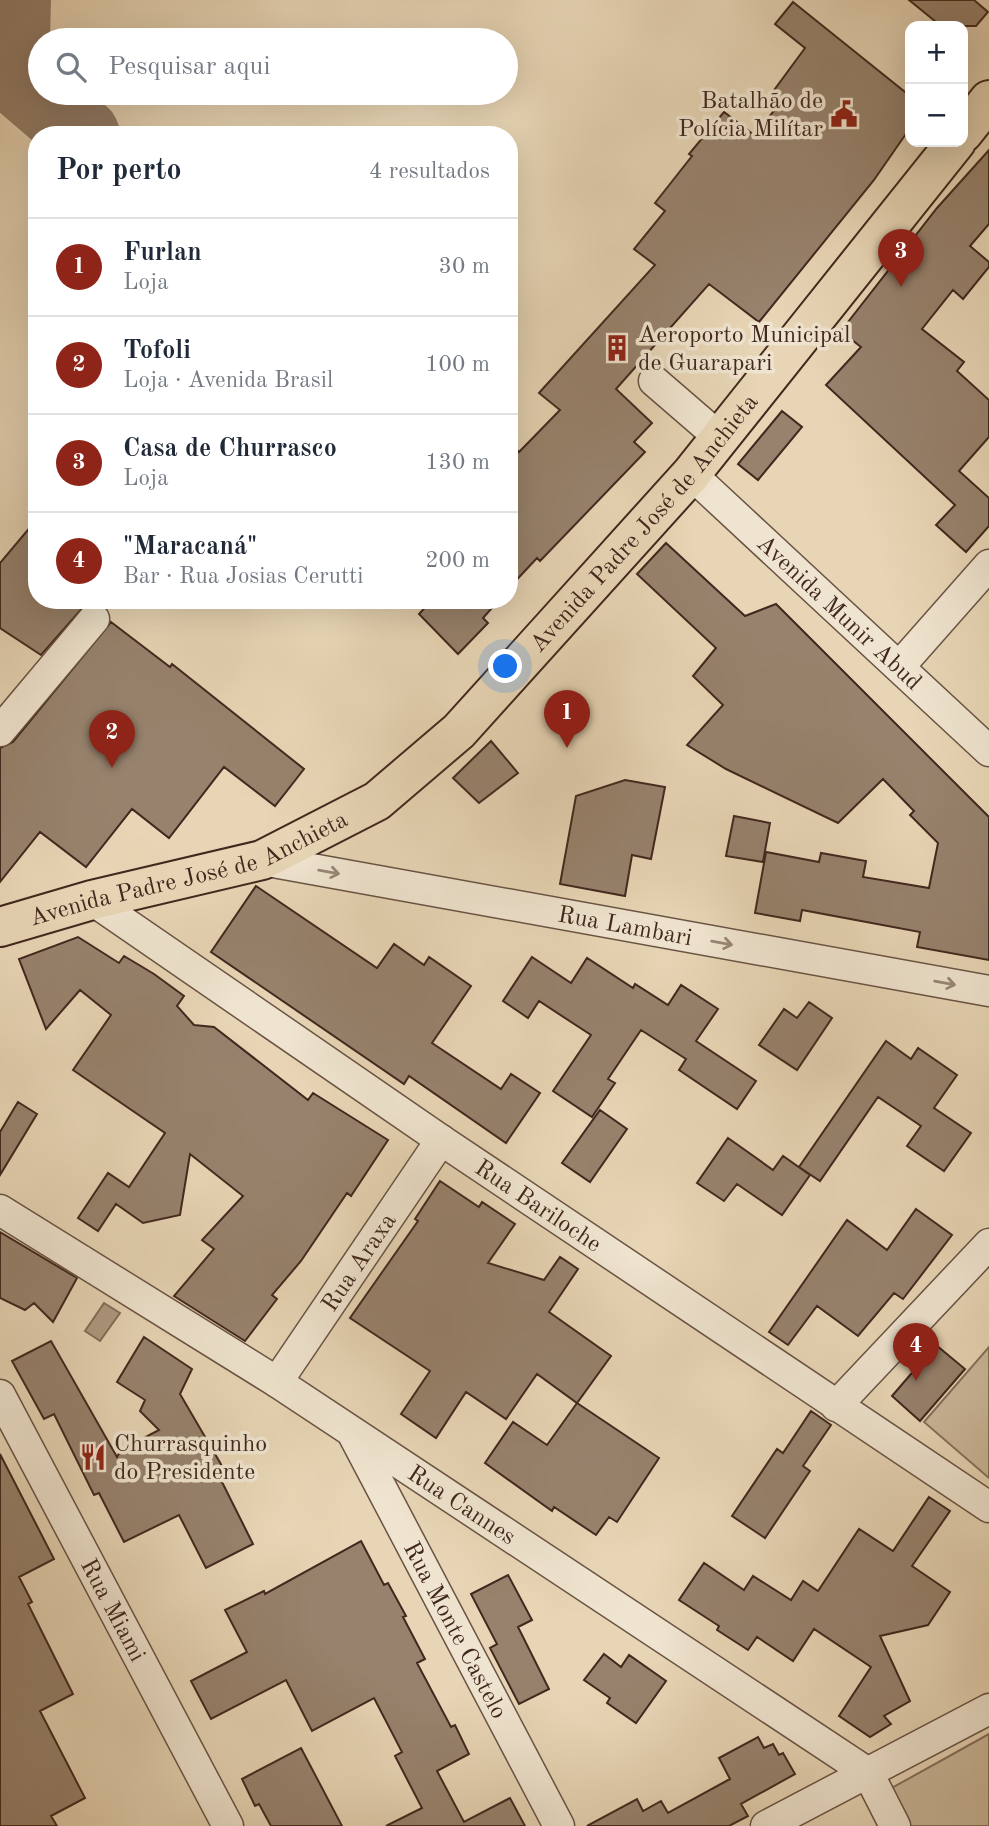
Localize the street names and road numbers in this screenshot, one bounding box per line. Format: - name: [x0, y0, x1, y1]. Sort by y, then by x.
- street label: Avenida Padre José de Anchieta: [526, 390, 764, 657]
- street label: Avenida Munir Abud: [751, 532, 925, 696]
- street label: Avenida Padre José de Anchieta: [27, 808, 352, 932]
- street label: Rua Lambari: [556, 904, 694, 951]
- street label: Rua Bariloche: [470, 1156, 605, 1258]
- street label: Rua Araxa: [318, 1209, 402, 1317]
- street label: Rua Cannes: [403, 1462, 519, 1550]
- street label: Rua Monte Castelo: [398, 1538, 510, 1723]
- street label: Rua Miami: [75, 1555, 149, 1666]

